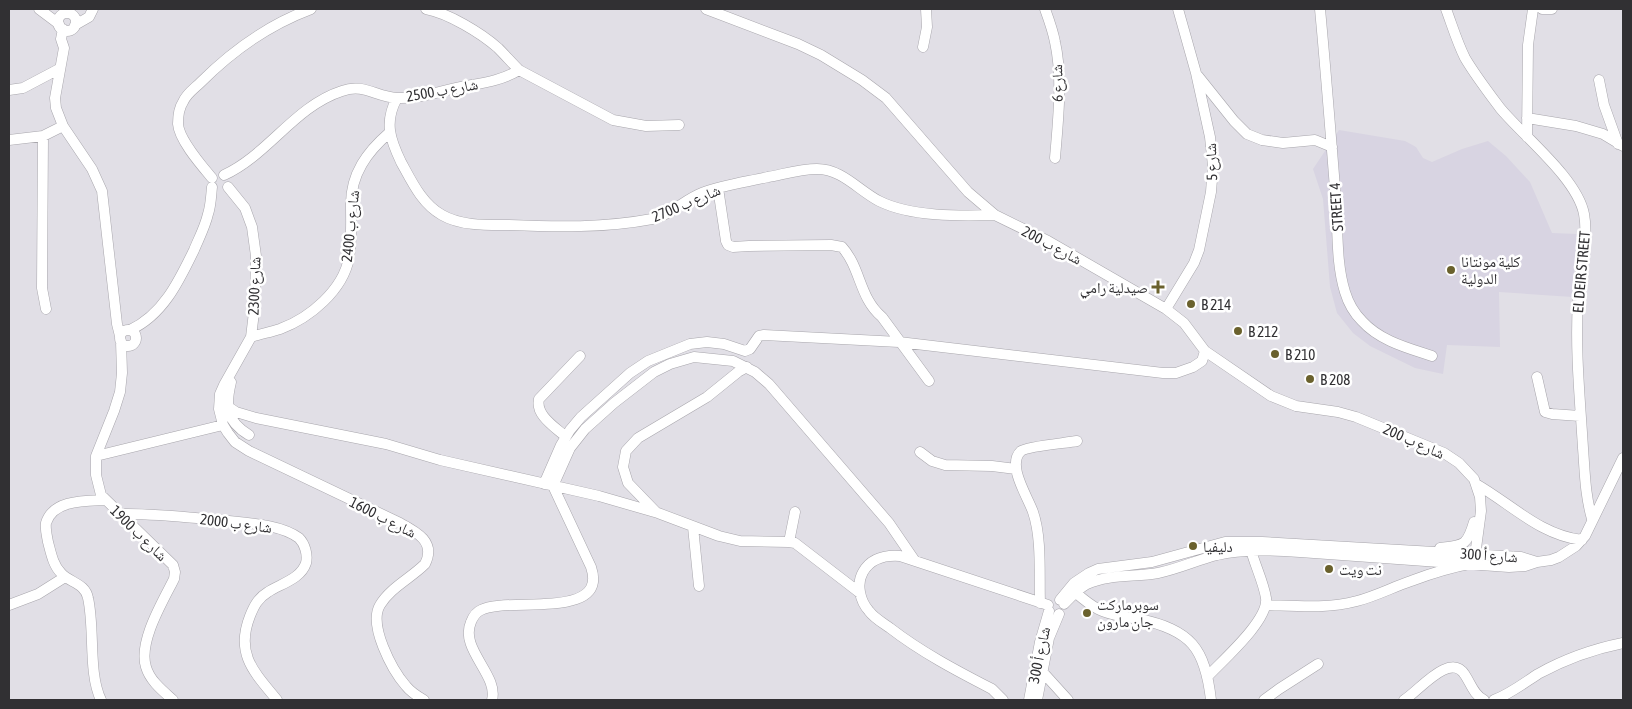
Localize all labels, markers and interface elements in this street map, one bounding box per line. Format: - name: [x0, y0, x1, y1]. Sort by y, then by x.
- street label: شارع 6: [1048, 64, 1068, 102]
- street label: شارع ب 2500: [405, 75, 480, 107]
- street label: شارع 5: [1202, 143, 1222, 181]
- street label: شارع ب 2700: [649, 181, 724, 227]
- street label: STREET 4: [1326, 182, 1346, 232]
- street label: شارع ب 2400: [338, 189, 364, 263]
- street label: شارع ب 200: [1018, 222, 1085, 270]
- street label: EL DEIR STREET: [1569, 230, 1593, 314]
- place label: كلية مونتانا الدولية: [1461, 253, 1520, 288]
- street label: شارع 2300: [244, 256, 266, 316]
- marker: كلية مونتانا الدولية: [1445, 264, 1457, 276]
- place label: صيدلية رامي: [1080, 279, 1148, 299]
- marker: صيدلية رامي: [1152, 281, 1164, 293]
- place label: B 214: [1201, 296, 1231, 313]
- marker: B 214: [1185, 298, 1197, 310]
- place label: B 212: [1248, 323, 1278, 340]
- marker: B 212: [1232, 325, 1244, 337]
- place label: B 210: [1285, 346, 1315, 363]
- marker: B 210: [1269, 348, 1281, 360]
- place label: B 208: [1320, 371, 1350, 388]
- marker: B 208: [1304, 373, 1316, 385]
- street label: شارع ب 200: [1380, 420, 1447, 464]
- street label: شارع ب 1600: [346, 493, 419, 543]
- street label: شارع ب 1900: [106, 502, 171, 566]
- street label: شارع ب 2000: [199, 510, 273, 538]
- place label: دليفيا: [1203, 538, 1233, 555]
- marker: دليفيا: [1187, 540, 1199, 552]
- street label: شارع أ 300: [1460, 545, 1518, 567]
- place label: نت ويت: [1339, 561, 1382, 579]
- marker: نت ويت: [1323, 563, 1335, 575]
- place label: سوبرماركت جان مارون: [1097, 596, 1159, 632]
- marker: سوبرماركت جان مارون: [1081, 607, 1093, 619]
- street label: شارع أ 300: [1025, 625, 1055, 685]

